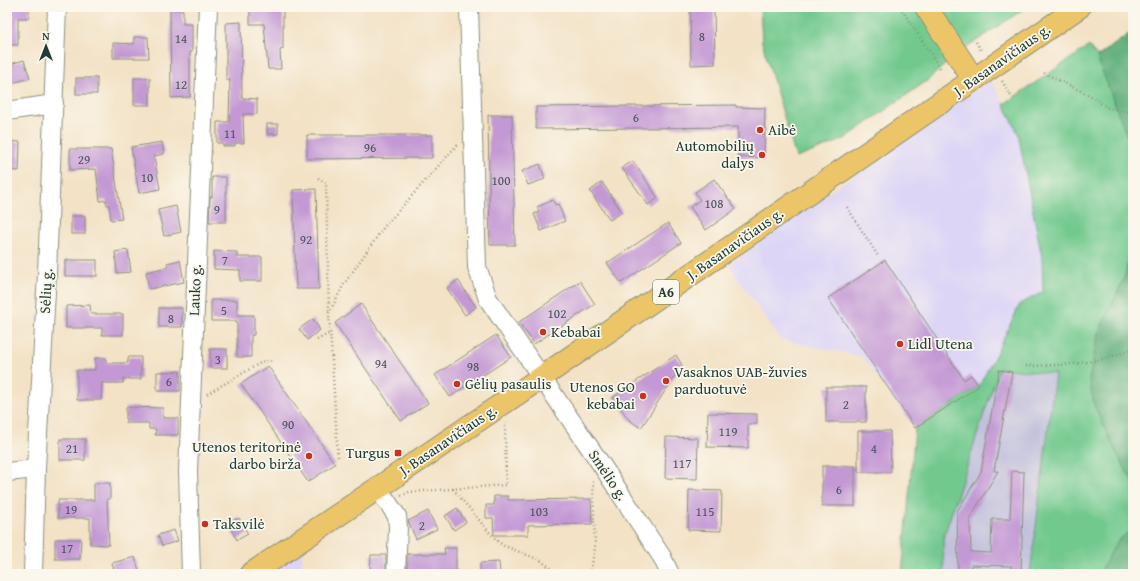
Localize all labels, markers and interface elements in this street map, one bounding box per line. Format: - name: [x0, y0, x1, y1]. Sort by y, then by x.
- street label: J. Basanavičiaus g.: [947, 18, 1054, 102]
- north arrow: [26, 26, 66, 66]
- house number: 8: [699, 27, 705, 46]
- text: N: [42, 28, 50, 44]
- house number: 14: [175, 29, 187, 48]
- house number: 12: [175, 75, 187, 94]
- house number: 6: [633, 108, 639, 127]
- place label: Aibė: [768, 119, 796, 140]
- house number: 11: [224, 124, 236, 143]
- marker: Aibė: [755, 125, 765, 135]
- place label: Automobilių dalys: [675, 135, 755, 173]
- house number: 96: [364, 138, 376, 157]
- house number: 29: [78, 150, 90, 169]
- marker: Automobilių dalys: [757, 150, 767, 160]
- house number: 10: [141, 168, 153, 187]
- house number: 100: [492, 171, 510, 190]
- house number: 108: [705, 194, 723, 213]
- house number: 9: [214, 200, 220, 219]
- street label: J. Basanavičiaus g.: [680, 202, 787, 286]
- house number: 92: [300, 230, 312, 249]
- house number: 7: [222, 251, 228, 270]
- street label: Lauko g.: [183, 264, 206, 316]
- street label: Sėlių g.: [34, 268, 57, 314]
- road number: A6: [653, 280, 679, 304]
- house number: 5: [221, 301, 227, 320]
- house number: 102: [548, 304, 566, 323]
- house number: 8: [168, 309, 174, 328]
- place label: Kebabai: [551, 321, 601, 342]
- marker: Kebabai: [538, 327, 548, 337]
- place label: Lidl Utena: [908, 333, 973, 354]
- marker: Lidl Utena: [895, 339, 905, 349]
- house number: 3: [215, 350, 221, 369]
- house number: 94: [375, 354, 387, 373]
- house number: 98: [467, 357, 479, 376]
- place label: Vasaknos UAB-žuvies parduotuvė: [674, 361, 807, 399]
- house number: 6: [166, 372, 172, 391]
- place label: Gėlių pasaulis: [465, 373, 551, 394]
- place label: Utenos GO kebabai: [569, 376, 635, 414]
- marker: Vasaknos UAB-žuvies parduotuvė: [661, 376, 671, 386]
- marker: Gėlių pasaulis: [452, 379, 462, 389]
- marker: Utenos GO kebabai: [638, 391, 648, 401]
- house number: 2: [843, 395, 849, 414]
- street label: J. Basanavičiaus g.: [393, 399, 501, 481]
- house number: 90: [282, 415, 294, 434]
- house number: 119: [719, 422, 737, 441]
- place label: Utenos teritorinė darbo birža: [192, 436, 301, 474]
- house number: 21: [66, 439, 78, 458]
- house number: 4: [871, 439, 877, 458]
- place label: Turgus: [346, 442, 390, 463]
- street label: Smėlio g.: [584, 445, 633, 504]
- marker: Turgus: [393, 448, 403, 458]
- marker: Utenos teritorinė darbo birža: [304, 451, 314, 461]
- house number: 117: [673, 454, 691, 473]
- house number: 6: [836, 480, 842, 499]
- house number: 19: [65, 500, 77, 519]
- house number: 103: [530, 502, 548, 521]
- house number: 115: [696, 502, 714, 521]
- place label: Taksvilė: [213, 513, 264, 534]
- house number: 2: [419, 516, 425, 535]
- marker: Taksvilė: [200, 519, 210, 529]
- house number: 17: [61, 539, 73, 558]

